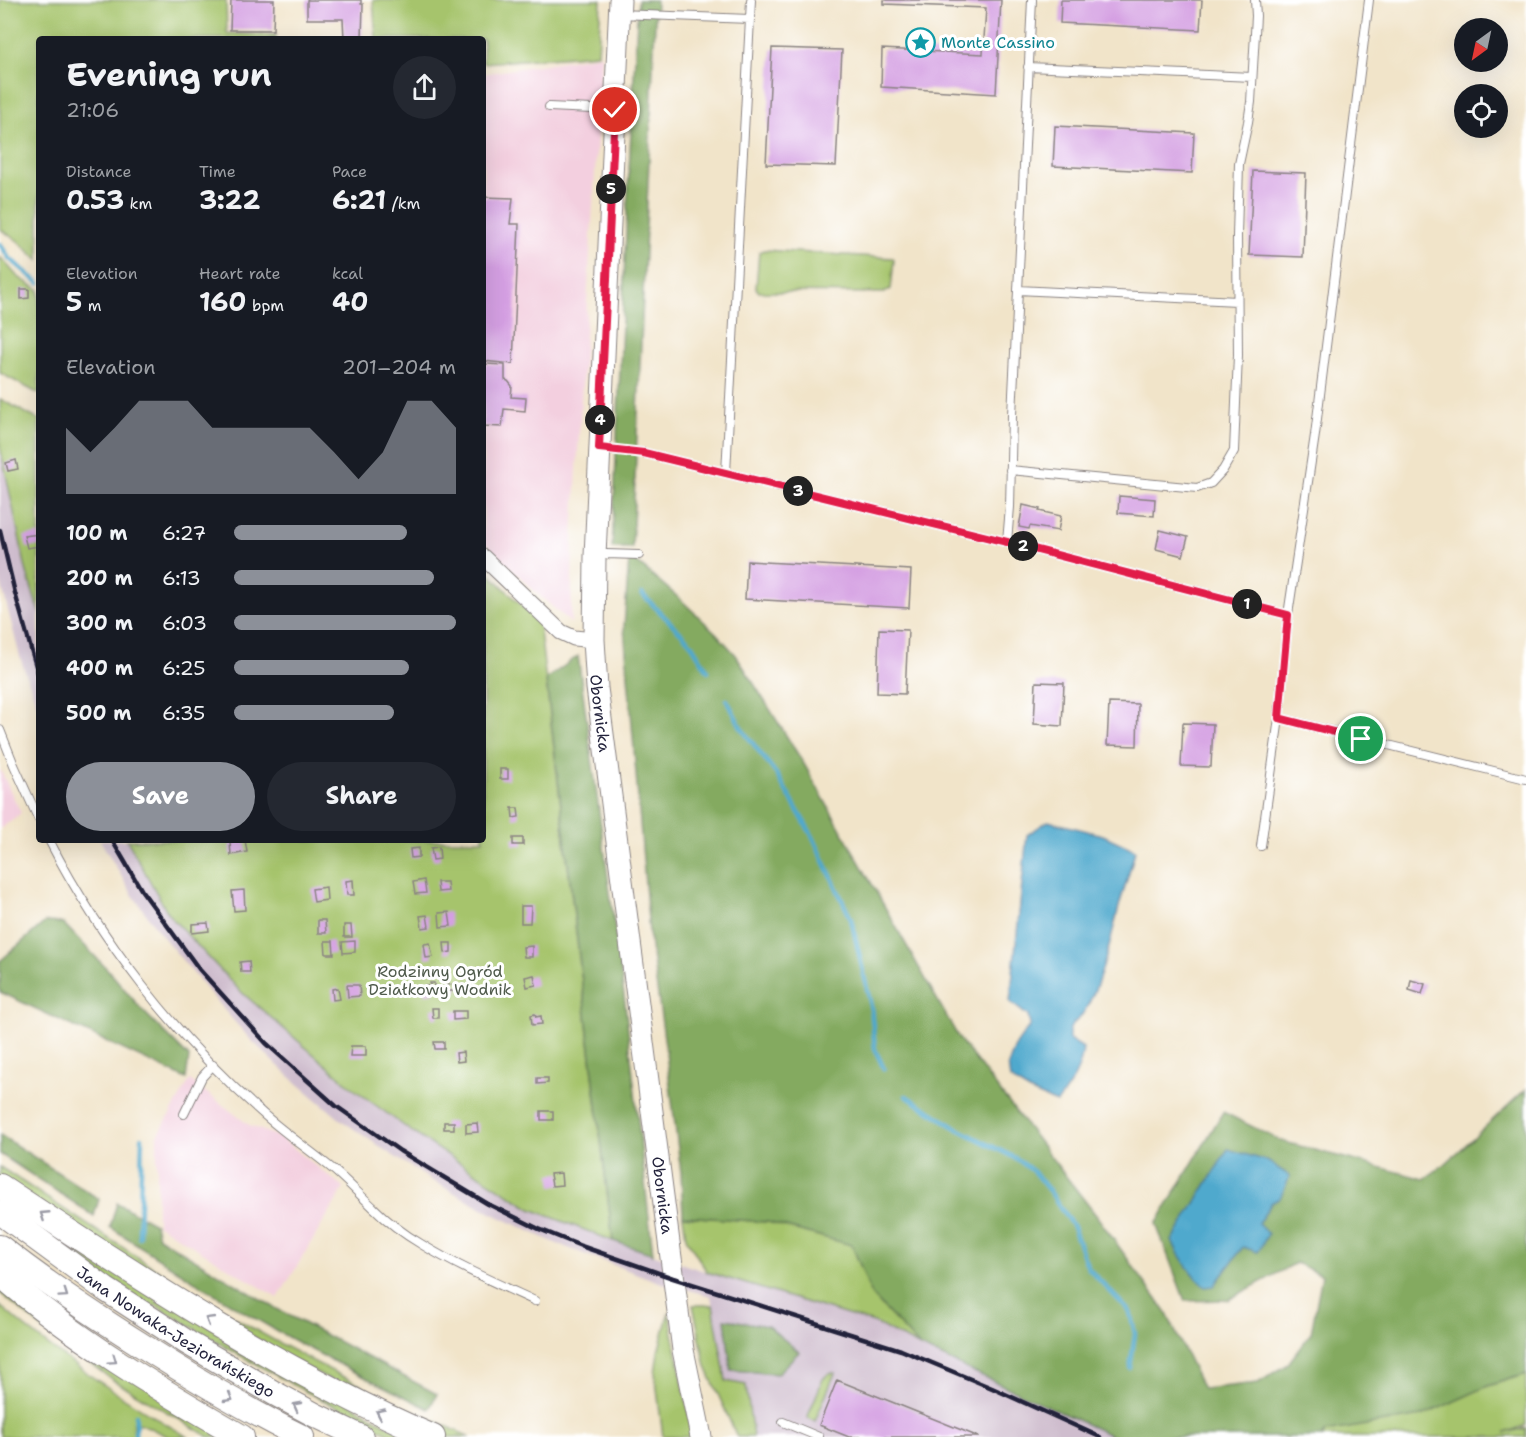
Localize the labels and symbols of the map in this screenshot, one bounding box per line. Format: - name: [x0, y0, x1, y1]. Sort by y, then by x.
- north arrow: [1454, 18, 1508, 72]
- place icon: Monte Cassino: [904, 26, 936, 58]
- place label: Monte Cassino: [941, 32, 1055, 53]
- pin: [589, 84, 640, 135]
- pin: 5: [596, 174, 626, 204]
- pin: 4: [585, 405, 615, 435]
- pin: 3: [783, 476, 813, 506]
- pin: 2: [1008, 531, 1038, 561]
- pin: 1: [1232, 589, 1262, 619]
- street label: Obornicka: [585, 674, 615, 753]
- pin: [1335, 713, 1386, 764]
- park label: Rodzinny Ogród Działkowy Wodnik: [368, 961, 512, 1000]
- street label: Obornicka: [647, 1155, 678, 1235]
- one-way arrow: [40, 1211, 51, 1222]
- street label: Jana Nowaka-Jeziorańskiego: [72, 1262, 279, 1402]
- one-way arrow: [58, 1287, 69, 1298]
- one-way arrow: [205, 1315, 215, 1327]
- one-way arrow: [107, 1353, 118, 1364]
- one-way arrow: [223, 1391, 233, 1402]
- one-way arrow: [293, 1402, 304, 1413]
- one-way arrow: [375, 1408, 386, 1420]

